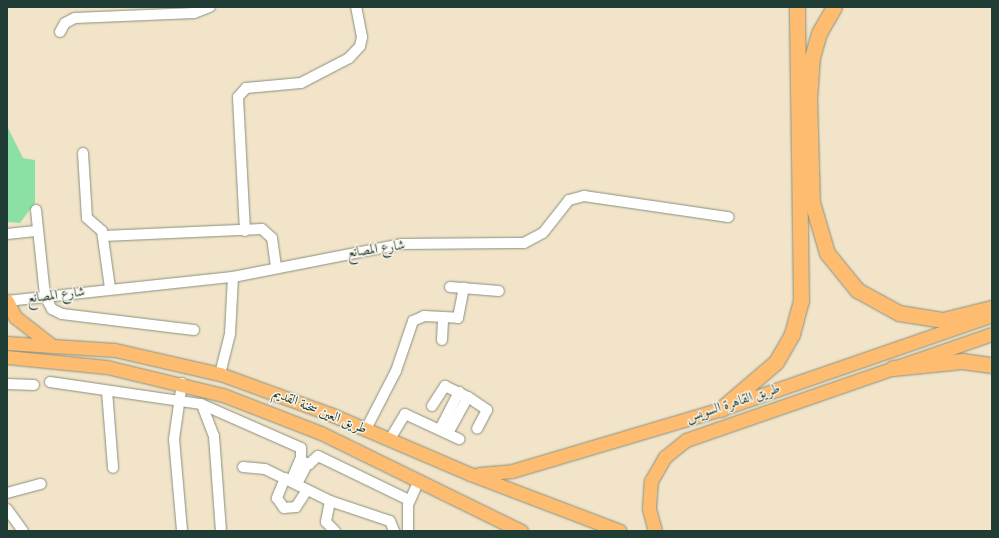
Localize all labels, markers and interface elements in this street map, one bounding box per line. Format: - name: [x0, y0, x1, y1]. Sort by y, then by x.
- street label: شارع المصانع: [346, 237, 406, 261]
- street label: شارع المصانع: [26, 283, 86, 307]
- street label: طريق القاهرة السويس: [684, 380, 782, 426]
- street label: طريق العين سخنة القديم: [270, 384, 370, 438]

